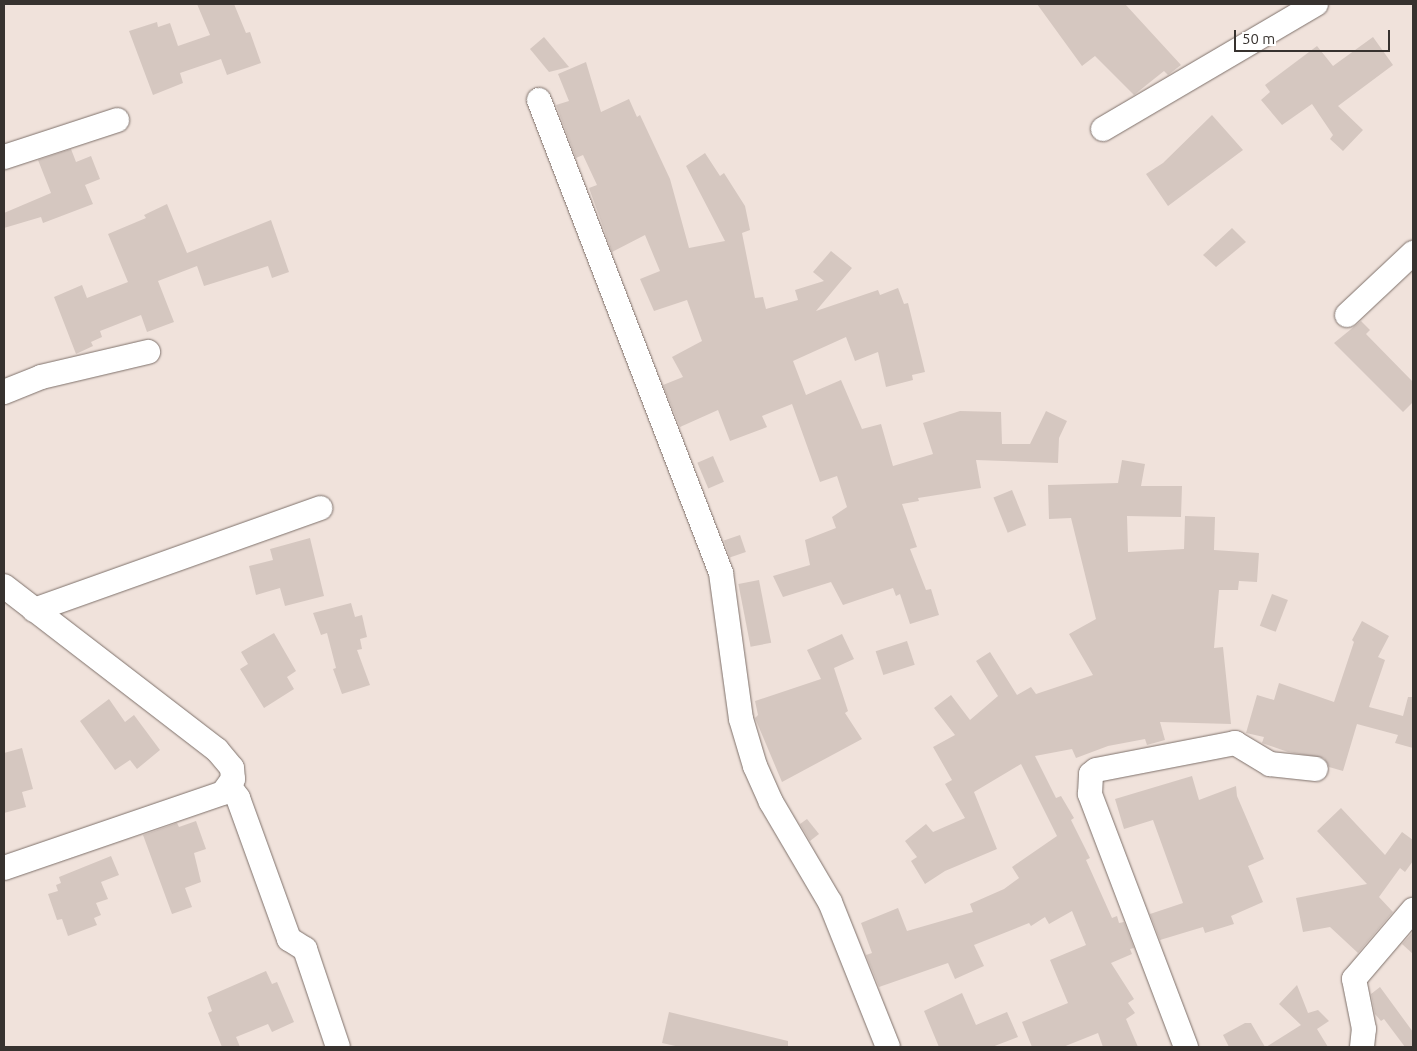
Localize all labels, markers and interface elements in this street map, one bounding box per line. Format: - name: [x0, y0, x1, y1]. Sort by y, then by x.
- scale bar: [1237, 20, 1393, 52]
- text: 50 m: [1242, 30, 1275, 47]

